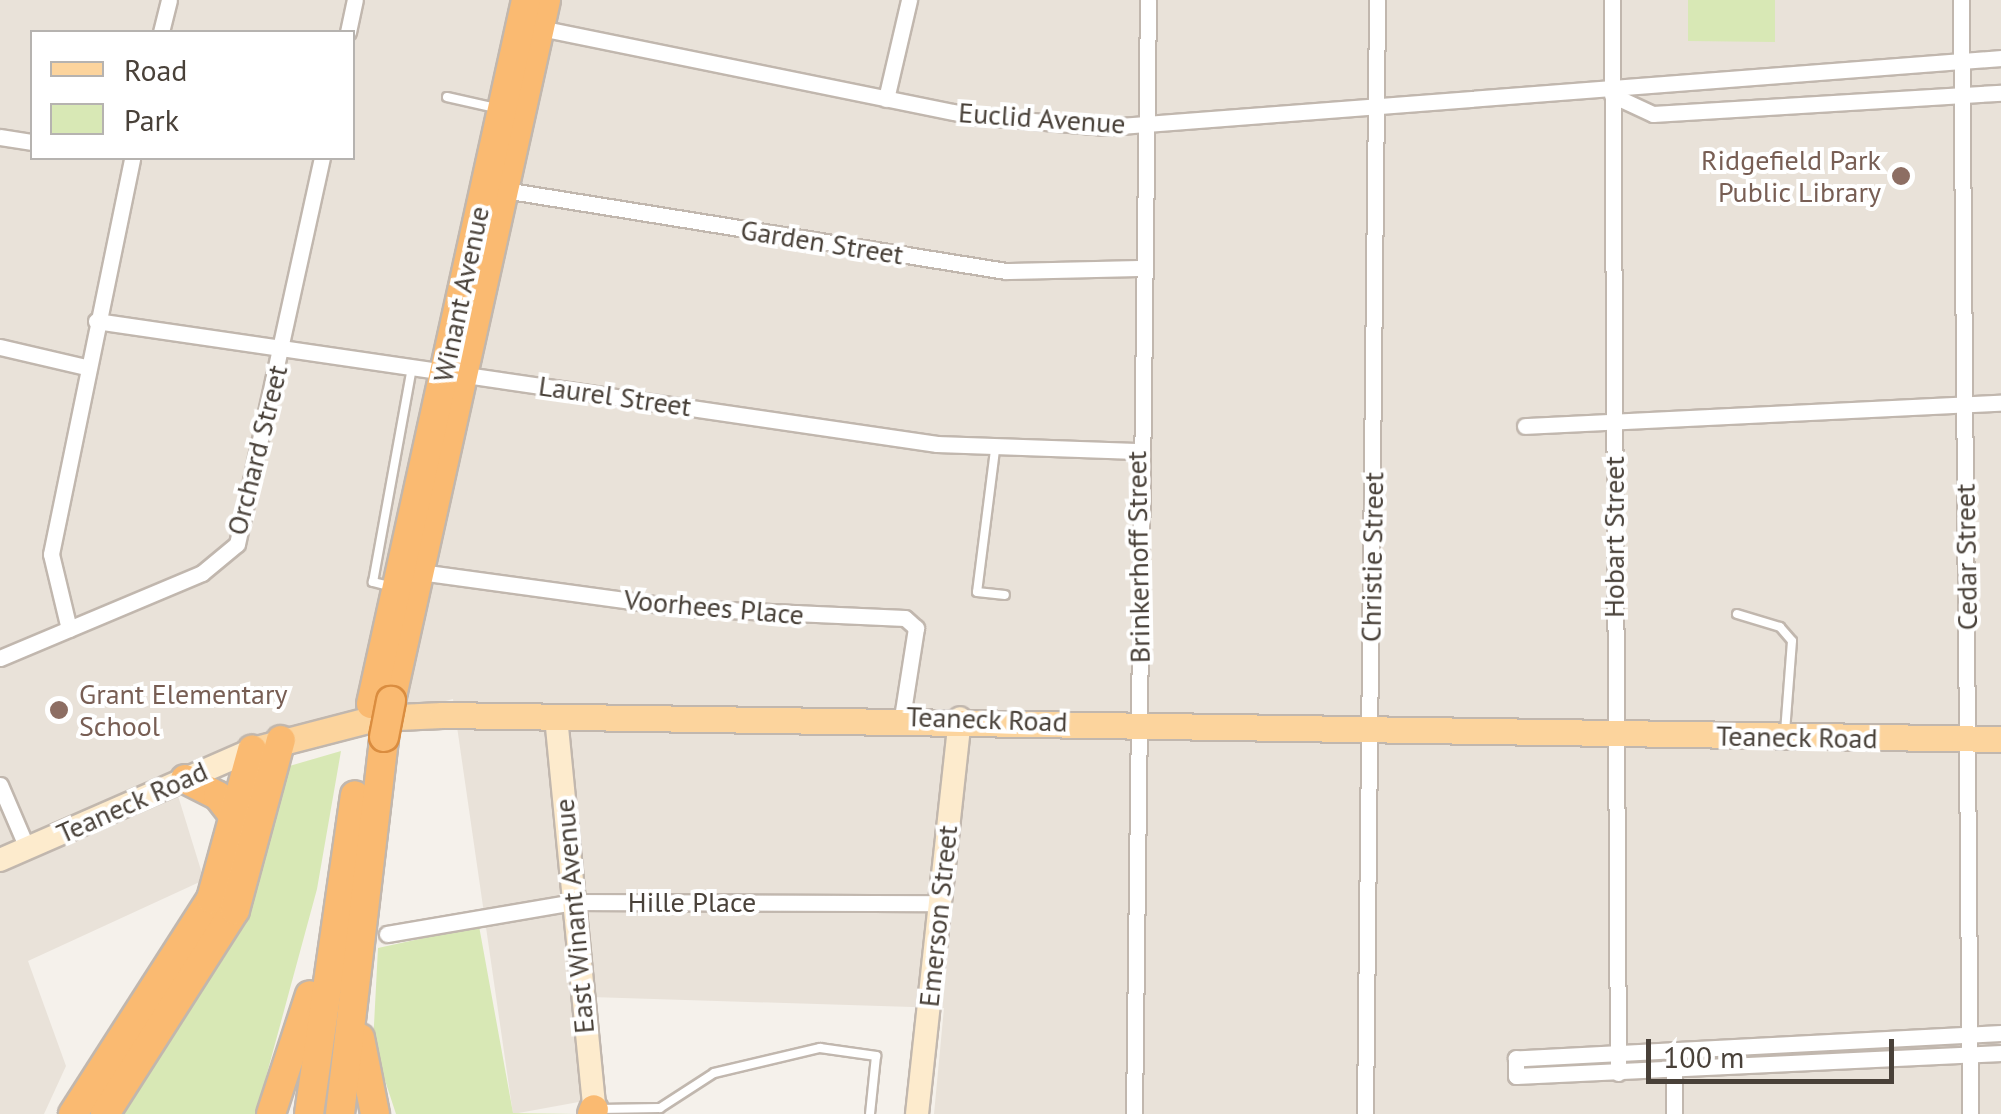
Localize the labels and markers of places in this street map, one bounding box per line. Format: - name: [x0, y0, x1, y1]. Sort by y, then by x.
- place label: Ridgefield Park Public Library: [1701, 143, 1881, 209]
- marker: Ridgefield Park Public Library: [1890, 165, 1912, 187]
- place label: Grant Elementary School: [79, 677, 287, 743]
- marker: Grant Elementary School: [48, 699, 70, 721]

